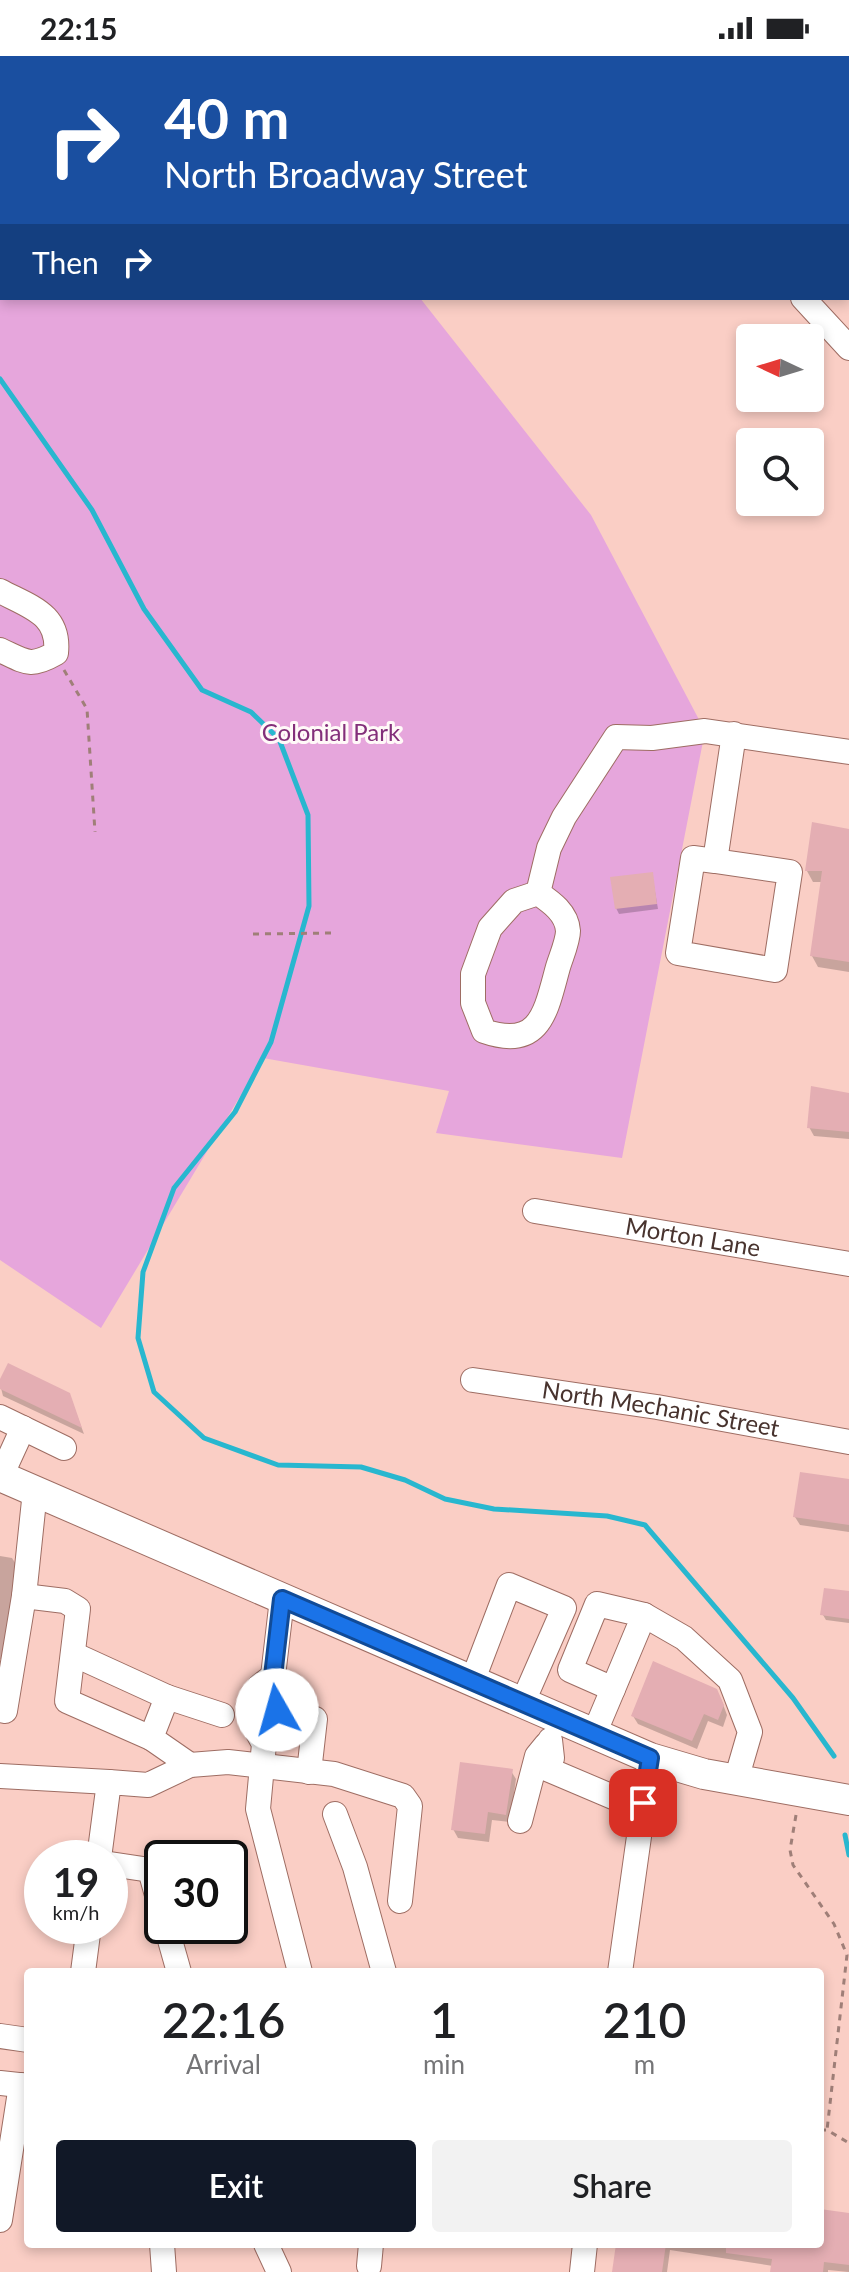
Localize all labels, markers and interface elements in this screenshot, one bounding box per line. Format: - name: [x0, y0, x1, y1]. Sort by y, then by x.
- text: 22:15: [40, 10, 117, 46]
- text: 40 m: [164, 84, 289, 151]
- icon: right: [32, 88, 136, 192]
- text: North Broadway Street: [164, 152, 528, 196]
- icon: right: [115, 240, 159, 284]
- text: Then: [32, 244, 99, 280]
- north arrow: [736, 324, 824, 412]
- map controls: [736, 324, 824, 516]
- button: search: [736, 428, 824, 516]
- park label: Colonial Park: [262, 717, 401, 746]
- street label: Morton Lane: [623, 1211, 763, 1262]
- street label: North Mechanic Street: [540, 1374, 782, 1442]
- position arrow: [235, 1668, 319, 1752]
- pin: [609, 1769, 677, 1837]
- icon: arrive: [621, 1781, 665, 1825]
- speed limit sign: 30: [144, 1840, 248, 1944]
- text: 19: [53, 1858, 99, 1906]
- text: km/h: [53, 1900, 99, 1924]
- text: 22:16: [162, 1991, 285, 2048]
- text: 1: [430, 1991, 458, 2048]
- text: 210: [603, 1991, 686, 2048]
- text: Arrival: [186, 2048, 261, 2080]
- text: min: [423, 2048, 465, 2080]
- text: m: [634, 2048, 655, 2080]
- button: Exit: [56, 2140, 416, 2232]
- button: Share: [432, 2140, 792, 2232]

